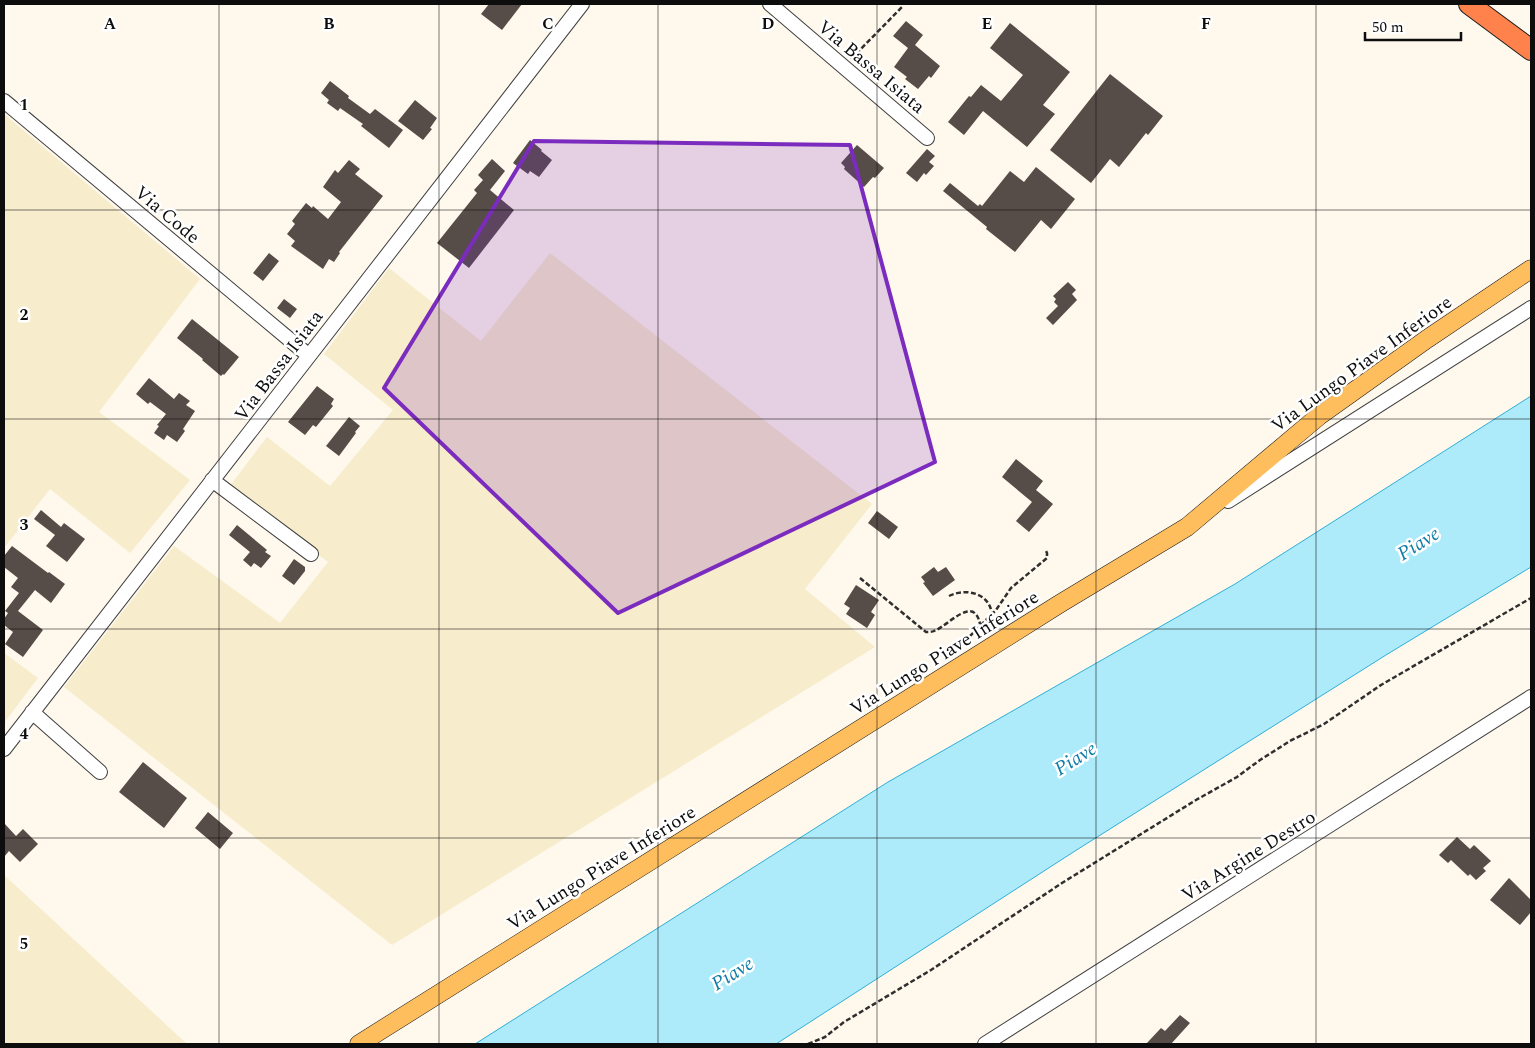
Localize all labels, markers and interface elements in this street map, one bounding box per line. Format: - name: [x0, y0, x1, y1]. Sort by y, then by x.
- scale bar: [1365, 10, 1461, 42]
- text: A: [104, 12, 117, 36]
- text: B: [323, 12, 335, 36]
- text: C: [542, 12, 554, 36]
- text: D: [762, 12, 775, 36]
- text: E: [982, 12, 992, 36]
- text: F: [1201, 12, 1211, 36]
- street label: Via Bassa Isiata: [811, 13, 932, 121]
- text: 50 m: [1372, 16, 1404, 39]
- text: 1: [20, 93, 28, 117]
- street label: Via Code: [128, 179, 206, 251]
- street label: Via Lungo Piave Inferiore: [1265, 288, 1459, 440]
- text: 2: [20, 303, 29, 327]
- street label: Via Bassa Isiata: [228, 304, 331, 428]
- text: 3: [20, 513, 29, 537]
- water label: Piave: [1391, 519, 1446, 569]
- street label: Via Lungo Piave Inferiore: [845, 583, 1045, 723]
- text: 4: [20, 722, 29, 746]
- water label: Piave: [1048, 734, 1103, 784]
- street label: Via Lungo Piave Inferiore: [502, 798, 702, 938]
- street label: Via Argine Destro: [1176, 803, 1322, 909]
- text: 5: [20, 932, 28, 956]
- water label: Piave: [705, 949, 760, 999]

